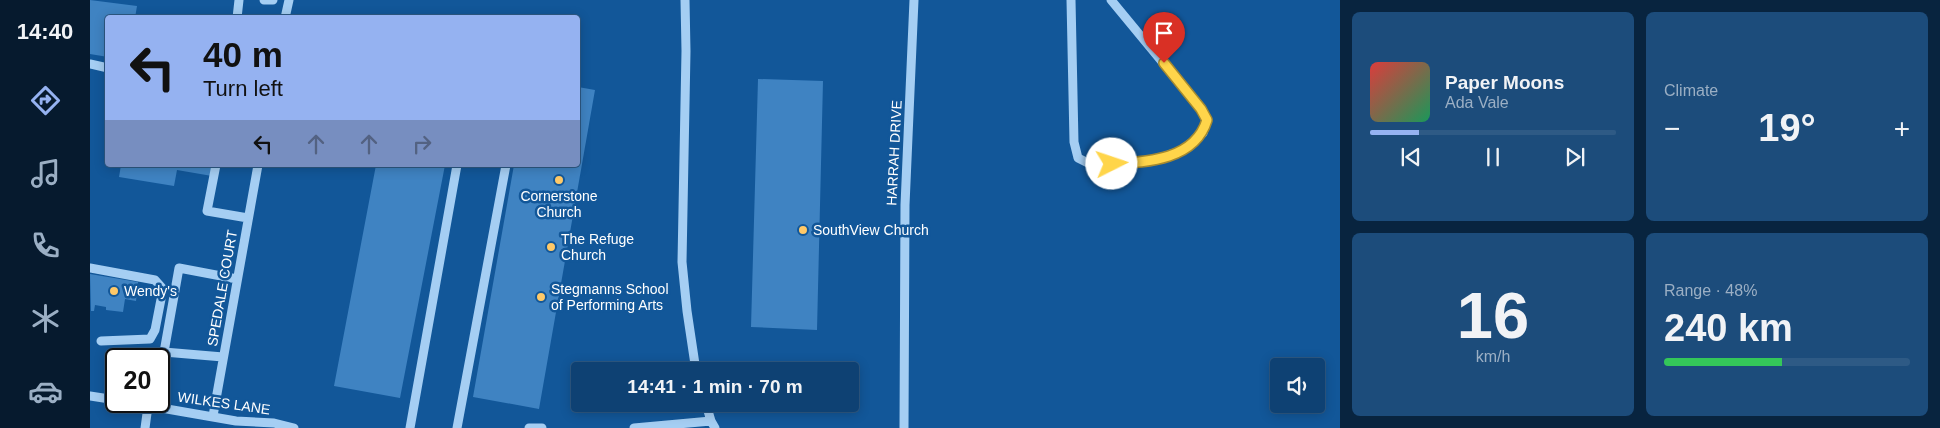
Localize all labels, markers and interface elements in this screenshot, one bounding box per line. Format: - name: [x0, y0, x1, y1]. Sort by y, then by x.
- pin: [1143, 12, 1185, 63]
- text: 14:40: [17, 19, 73, 44]
- icon: arrive: [1150, 19, 1178, 47]
- icon: left: [120, 35, 185, 100]
- text: 40 m: [203, 35, 283, 74]
- text: Paper Moons: [1445, 72, 1564, 93]
- text: Turn left: [203, 76, 283, 101]
- text: Climate: [1664, 82, 1718, 99]
- icon: directions: [28, 83, 63, 118]
- text: Ada Vale: [1445, 94, 1509, 111]
- street label: HARRAH DRIVE: [883, 100, 905, 206]
- text: 19°: [1758, 107, 1816, 149]
- text: −: [1664, 113, 1680, 144]
- text: +: [1894, 113, 1910, 144]
- icon: left: [249, 130, 277, 158]
- icon: ahead: [302, 130, 330, 158]
- icon: ahead: [355, 130, 383, 158]
- icon: right: [408, 130, 436, 158]
- position arrow: [1085, 137, 1137, 189]
- icon: previous: [1397, 143, 1425, 171]
- icon: pause: [1479, 143, 1507, 171]
- icon: next: [1561, 143, 1589, 171]
- icon: music: [28, 156, 63, 191]
- marker: Cornerstone Church: [553, 174, 565, 186]
- place label: Cornerstone Church: [520, 188, 598, 220]
- place label: SouthView Church: [813, 222, 929, 238]
- marker: SouthView Church: [797, 224, 809, 236]
- icon: phone: [28, 228, 63, 263]
- street label: SPEDALE COURT: [204, 228, 240, 347]
- place label: The Refuge Church: [561, 231, 634, 263]
- marker: The Refuge Church: [545, 241, 557, 253]
- text: 16: [1457, 279, 1529, 352]
- place label: Stegmanns School of Performing Arts: [551, 281, 669, 313]
- text: Range · 48%: [1664, 282, 1757, 299]
- place label: Wendy's: [124, 283, 177, 299]
- marker: Wendy's: [108, 285, 120, 297]
- marker: Stegmanns School of Performing Arts: [535, 291, 547, 303]
- icon: climate: [28, 301, 63, 336]
- text: 240 km: [1664, 307, 1793, 349]
- speed limit sign: 20: [105, 348, 170, 413]
- text: km/h: [1476, 348, 1510, 365]
- map controls: [1270, 358, 1325, 413]
- button: sound: [1270, 358, 1325, 413]
- icon: car: [28, 374, 63, 409]
- text: 14:41 · 1 min · 70 m: [627, 376, 803, 397]
- street label: WILKES LANE: [177, 389, 271, 417]

